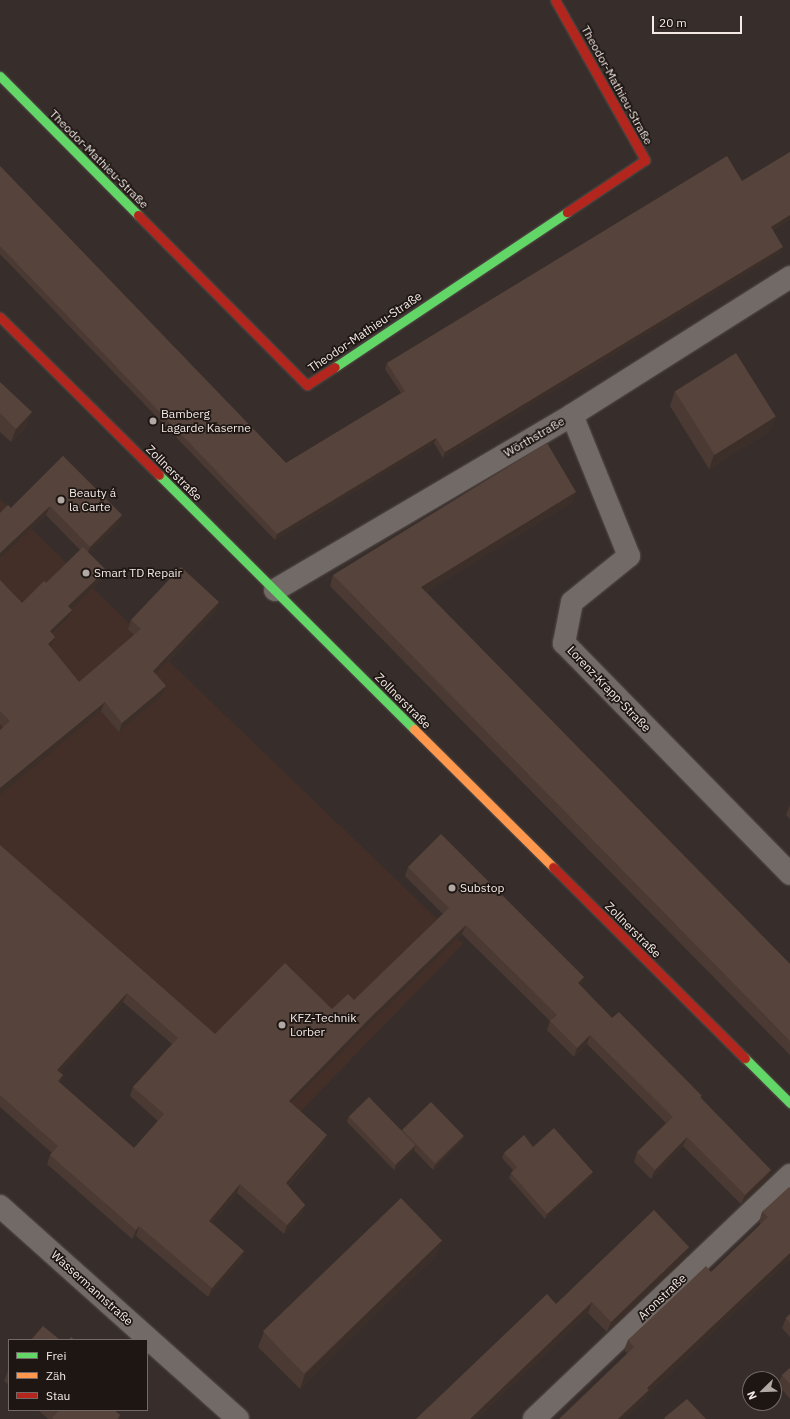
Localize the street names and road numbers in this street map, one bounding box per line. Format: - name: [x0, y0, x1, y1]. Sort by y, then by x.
- street label: Theodor-Mathieu-Straße: [578, 23, 656, 147]
- street label: Theodor-Mathieu-Straße: [47, 107, 151, 211]
- street label: Theodor-Mathieu-Straße: [305, 289, 425, 375]
- street label: Wörthstraße: [501, 414, 567, 460]
- street label: Zollnerstraße: [143, 442, 205, 504]
- street label: Lorenz-Krapp-Straße: [564, 643, 654, 735]
- street label: Zollnerstraße: [372, 670, 434, 732]
- street label: Zollnerstraße: [602, 899, 664, 961]
- street label: Wassermannstraße: [48, 1247, 136, 1329]
- street label: Aronstraße: [635, 1271, 689, 1323]

